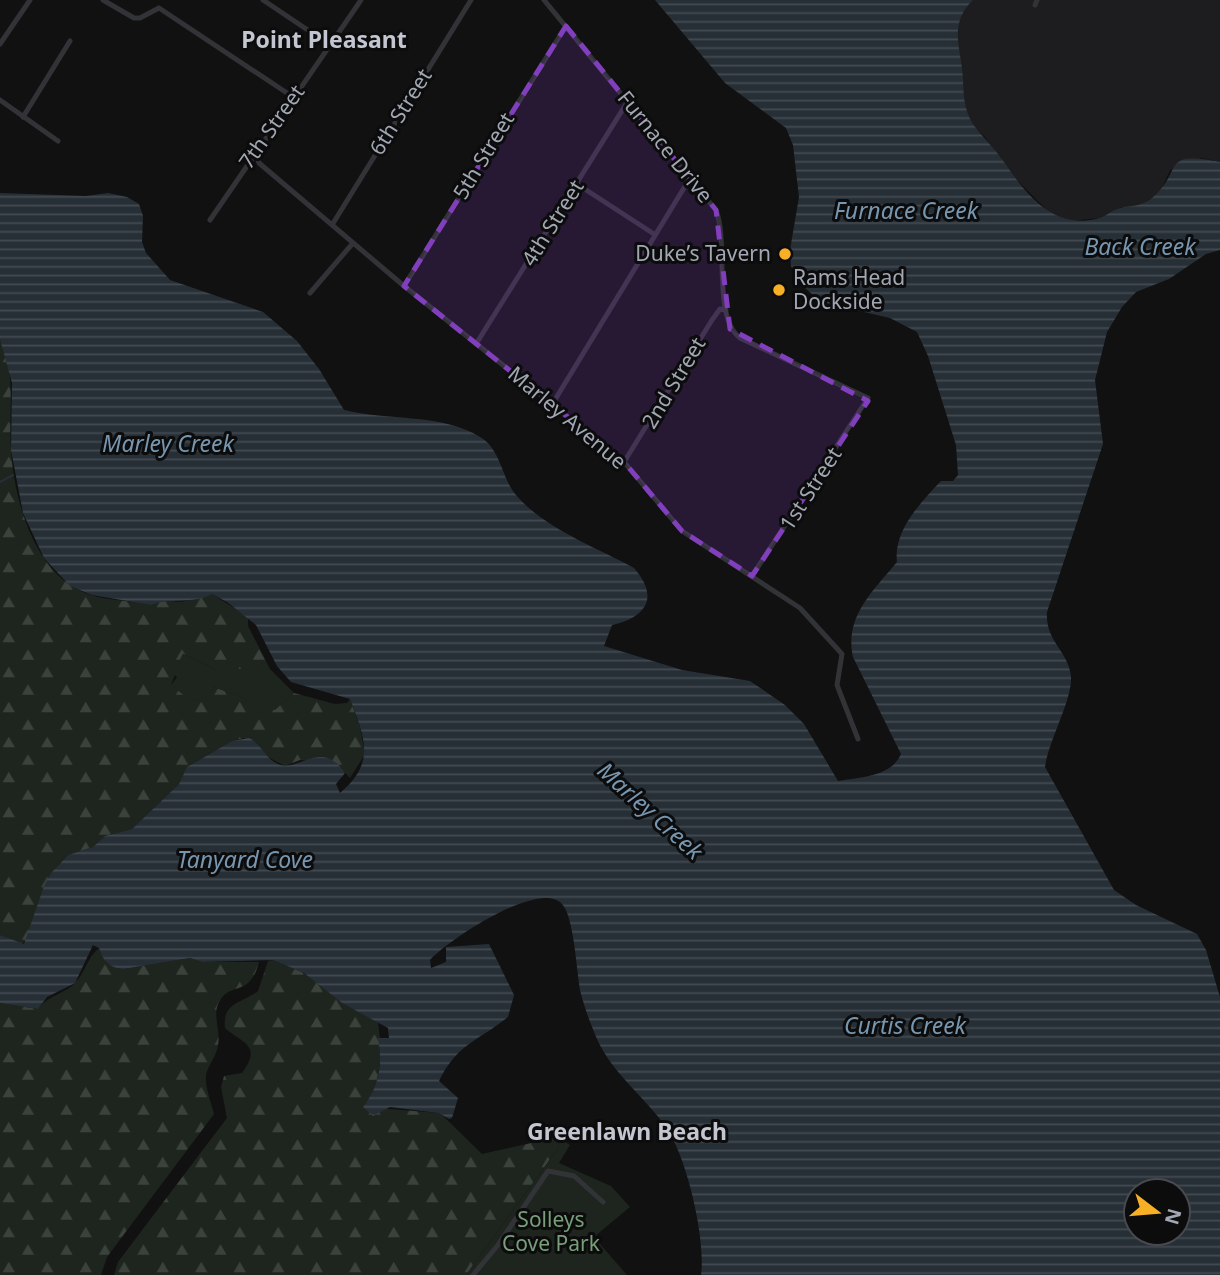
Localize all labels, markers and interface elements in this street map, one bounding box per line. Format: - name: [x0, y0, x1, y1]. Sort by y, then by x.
- district label: Point Pleasant: [241, 23, 407, 55]
- street label: 6th Street: [363, 63, 438, 160]
- street label: 7th Street: [232, 78, 311, 174]
- street label: Furnace Drive: [612, 84, 720, 208]
- street label: 5th Street: [446, 106, 520, 204]
- street label: 4th Street: [515, 174, 590, 271]
- water label: Furnace Creek: [834, 194, 980, 226]
- water label: Back Creek: [1084, 230, 1197, 262]
- place label: Duke’s Tavern: [635, 239, 771, 267]
- marker: Duke’s Tavern: [777, 246, 793, 262]
- place label: Rams Head Dockside: [793, 263, 905, 315]
- marker: Rams Head Dockside: [771, 282, 787, 298]
- street label: 2nd Street: [635, 331, 712, 433]
- street label: Marley Avenue: [503, 360, 633, 475]
- water label: Marley Creek: [102, 427, 235, 459]
- street label: 1st Street: [773, 441, 848, 535]
- water label: Marley Creek: [591, 754, 712, 867]
- water label: Tanyard Cove: [177, 843, 313, 875]
- water label: Curtis Creek: [844, 1009, 968, 1041]
- district label: Greenlawn Beach: [527, 1115, 727, 1147]
- north arrow: [1122, 1177, 1192, 1247]
- park label: Solleys Cove Park: [502, 1205, 601, 1257]
- text: N: [1159, 1206, 1188, 1228]

